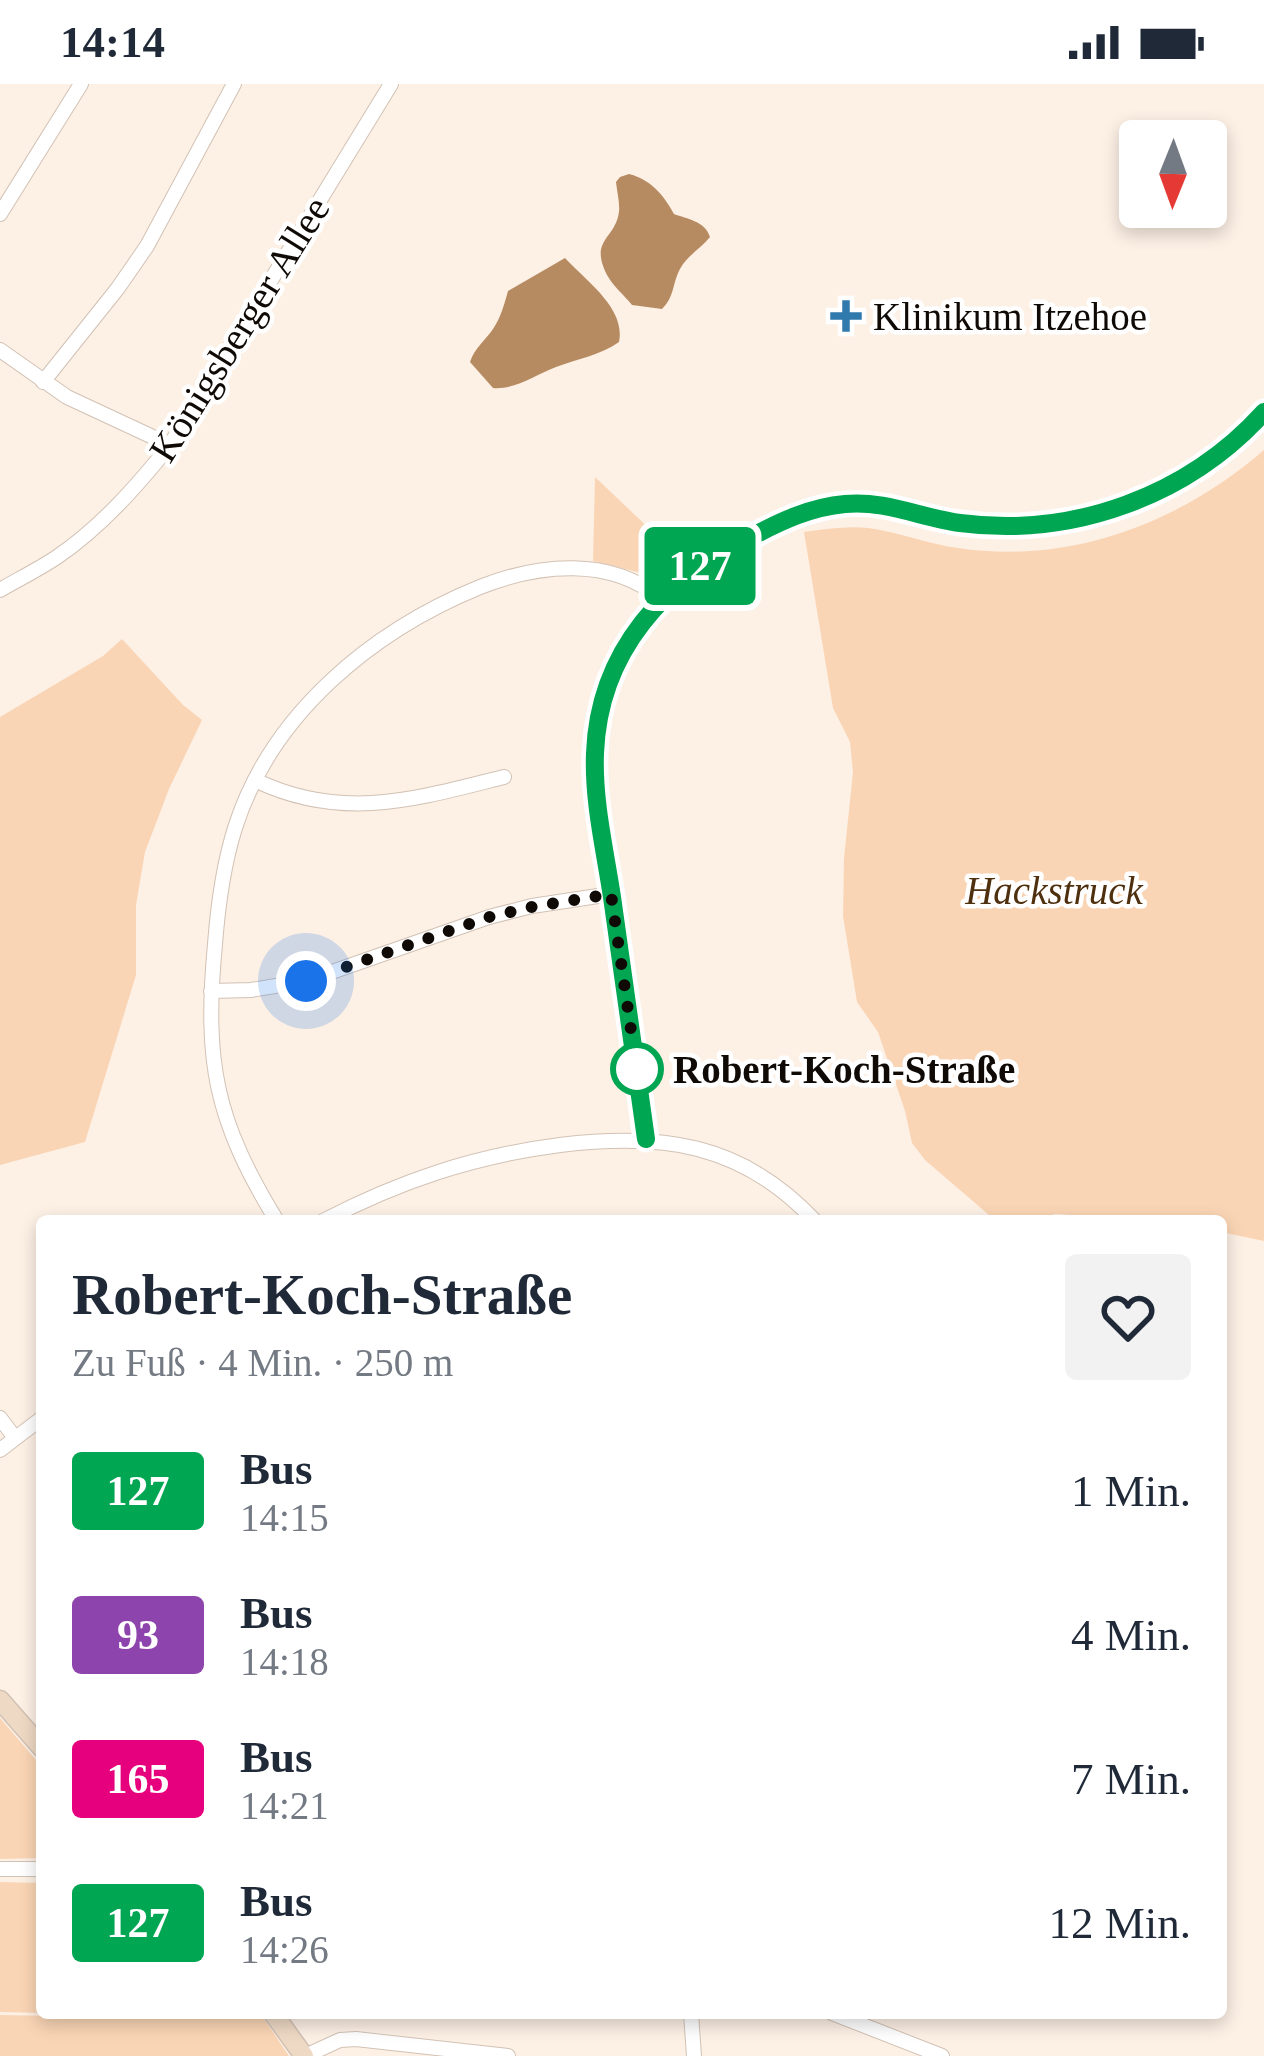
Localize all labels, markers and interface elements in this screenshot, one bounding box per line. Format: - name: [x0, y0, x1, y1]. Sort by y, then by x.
- text: 14:14: [60, 17, 165, 67]
- north arrow: [1119, 120, 1227, 228]
- map controls: [1119, 120, 1227, 228]
- street label: Königsberger Allee: [140, 189, 339, 470]
- place label: Klinikum Itzehoe: [873, 295, 1147, 338]
- marker: Klinikum Itzehoe: [830, 300, 862, 332]
- line badge: 127: [631, 527, 769, 605]
- text: 127: [669, 543, 732, 589]
- park label: Hackstruck: [964, 869, 1143, 912]
- your location: [276, 951, 336, 1011]
- marker: Robert-Koch-Straße: [612, 1044, 662, 1094]
- place label: Robert-Koch-Straße: [673, 1048, 1015, 1091]
- button: heart: [1065, 1254, 1191, 1380]
- text: Robert-Koch-Straße: [72, 1263, 572, 1326]
- text: Zu Fuß · 4 Min. · 250 m: [72, 1341, 453, 1384]
- text: Bus: [240, 1444, 313, 1494]
- text: 1 Min.: [1071, 1466, 1191, 1516]
- text: 127: [107, 1468, 170, 1514]
- text: 14:15: [240, 1496, 329, 1539]
- text: Bus: [240, 1588, 313, 1638]
- text: 4 Min.: [1071, 1610, 1191, 1660]
- text: 93: [117, 1612, 159, 1658]
- text: 14:18: [240, 1640, 329, 1683]
- text: Bus: [240, 1732, 313, 1782]
- text: 7 Min.: [1071, 1754, 1191, 1804]
- text: 165: [107, 1756, 170, 1802]
- text: 14:21: [240, 1784, 329, 1827]
- text: Bus: [240, 1876, 313, 1926]
- text: 12 Min.: [1048, 1898, 1191, 1948]
- text: 127: [107, 1900, 170, 1946]
- text: 14:26: [240, 1928, 329, 1971]

